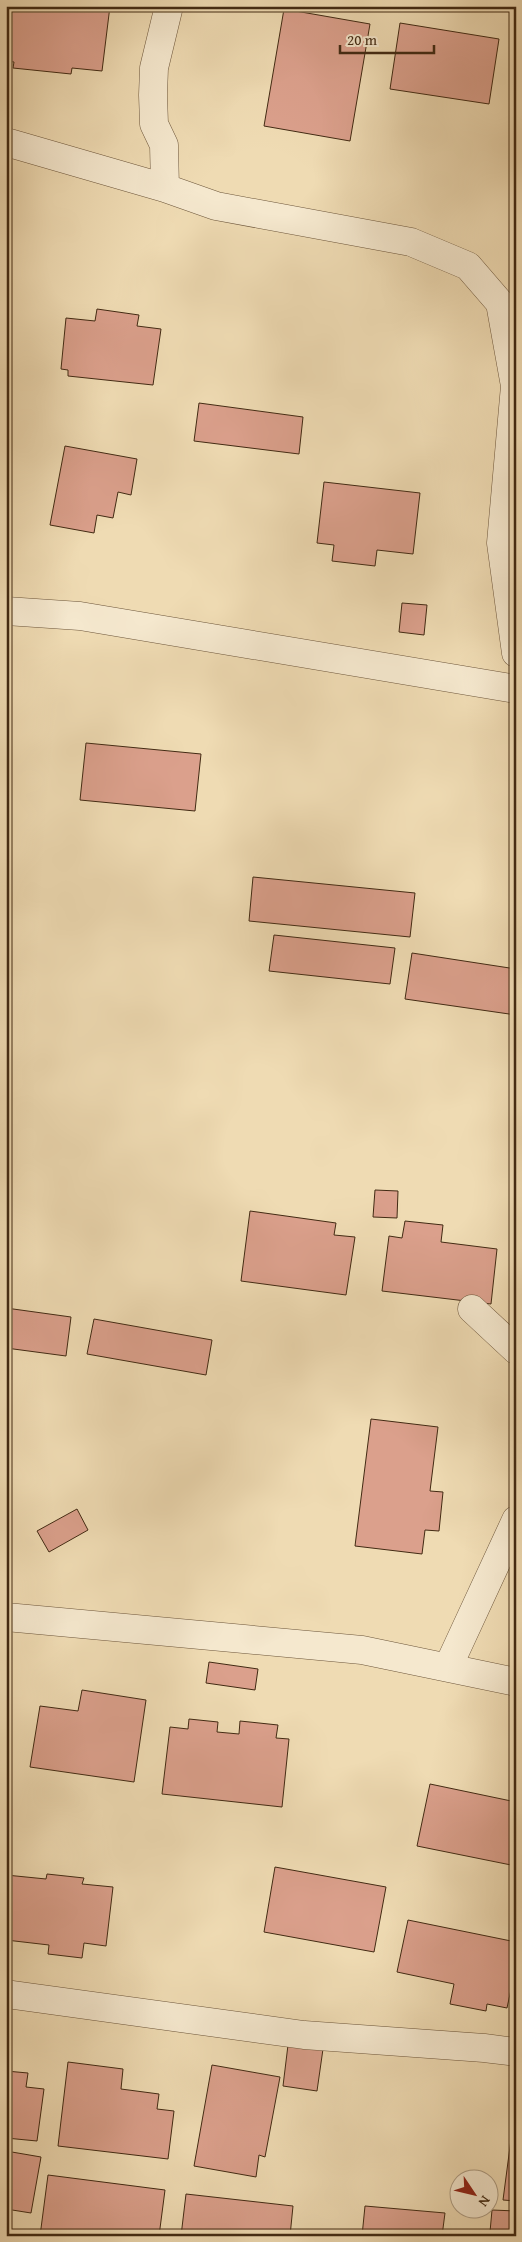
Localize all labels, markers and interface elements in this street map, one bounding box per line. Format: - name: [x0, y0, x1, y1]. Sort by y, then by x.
- scale bar: [340, 22, 433, 54]
- text: 20 m: [347, 29, 378, 50]
- north arrow: [450, 2170, 500, 2220]
- text: N: [473, 2192, 496, 2212]

